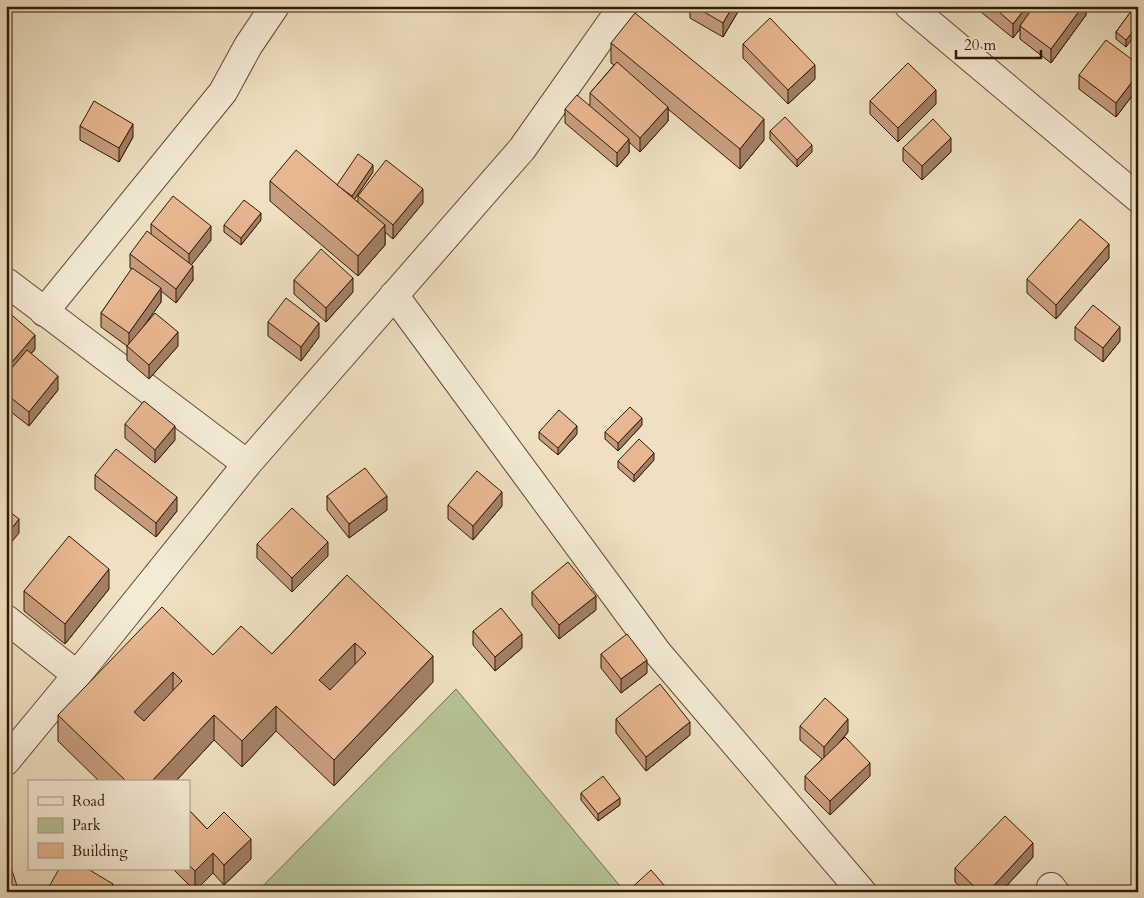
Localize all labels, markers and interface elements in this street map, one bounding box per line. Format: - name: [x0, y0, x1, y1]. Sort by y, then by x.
- scale bar: [956, 28, 1042, 60]
- text: 20 m: [964, 35, 996, 55]
- legend: [28, 780, 190, 870]
- text: Road: [72, 791, 105, 811]
- text: Park: [72, 815, 101, 835]
- text: Building: [72, 841, 128, 861]

